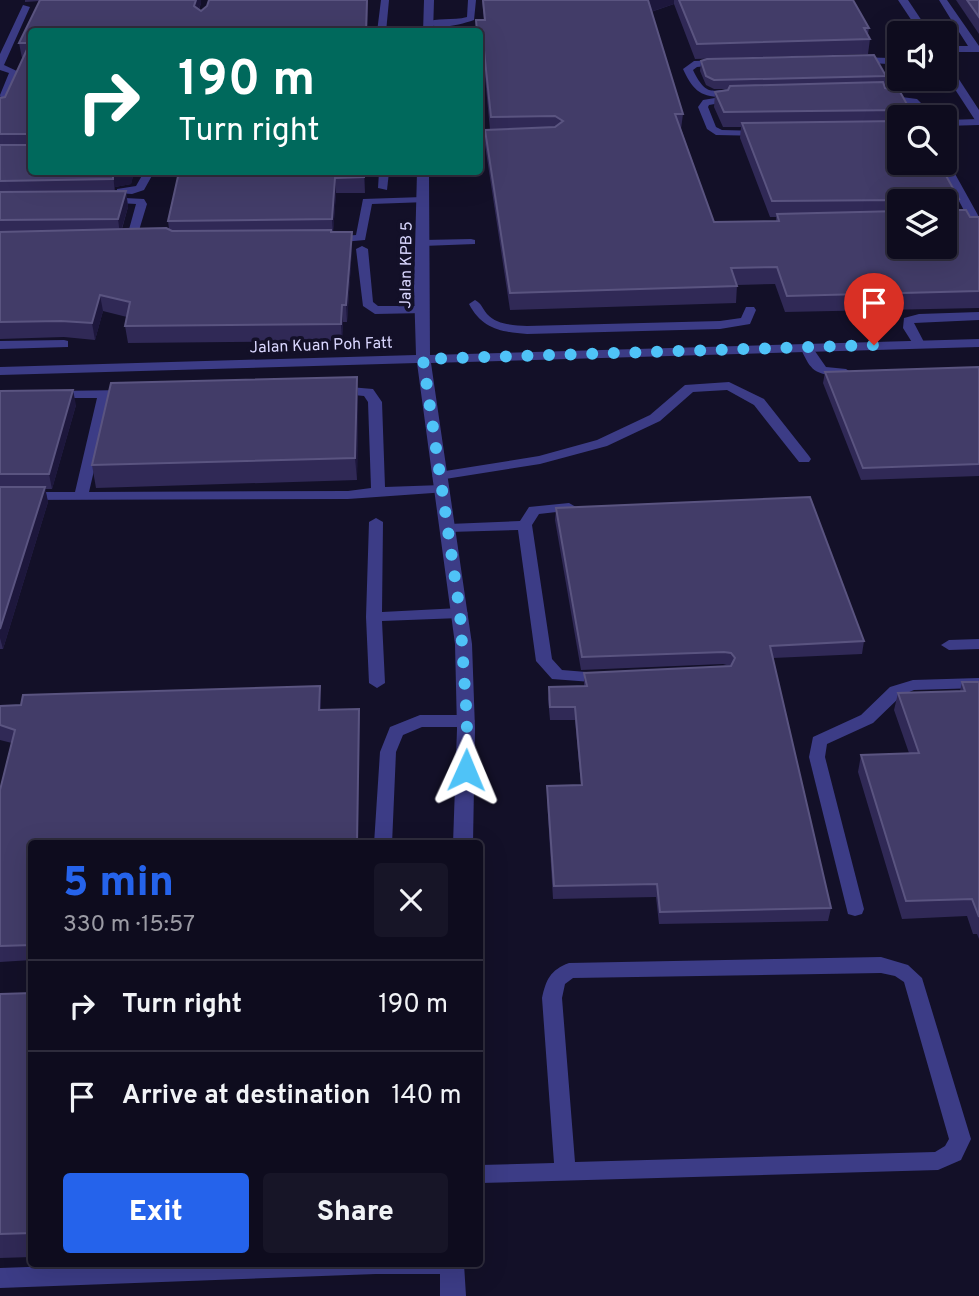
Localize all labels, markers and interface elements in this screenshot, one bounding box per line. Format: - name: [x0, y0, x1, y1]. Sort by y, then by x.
- map controls: [887, 21, 957, 259]
- button: sound: [887, 21, 957, 91]
- text: 190 m: [178, 51, 315, 113]
- icon: right: [63, 56, 154, 147]
- button: search: [887, 105, 957, 175]
- text: Turn right: [178, 112, 320, 152]
- button: layers: [887, 189, 957, 259]
- street label: Jalan KPB 5: [396, 221, 418, 309]
- pin: [844, 273, 904, 345]
- icon: arrive: [855, 284, 893, 322]
- street label: Jalan Kuan Poh Fatt: [249, 334, 393, 358]
- position arrow: [429, 733, 503, 807]
- text: 5 min: [63, 858, 174, 911]
- button: close: [374, 863, 448, 937]
- text: 330 m · 15:57: [63, 911, 195, 940]
- icon: right: [63, 987, 101, 1025]
- text: Turn right: [122, 989, 242, 1022]
- text: 190 m: [378, 989, 448, 1022]
- icon: arrive: [63, 1078, 101, 1116]
- text: Arrive at destination: [122, 1080, 370, 1113]
- text: 140 m: [391, 1080, 461, 1113]
- button: Exit: [63, 1173, 249, 1253]
- button: Share: [263, 1173, 448, 1253]

